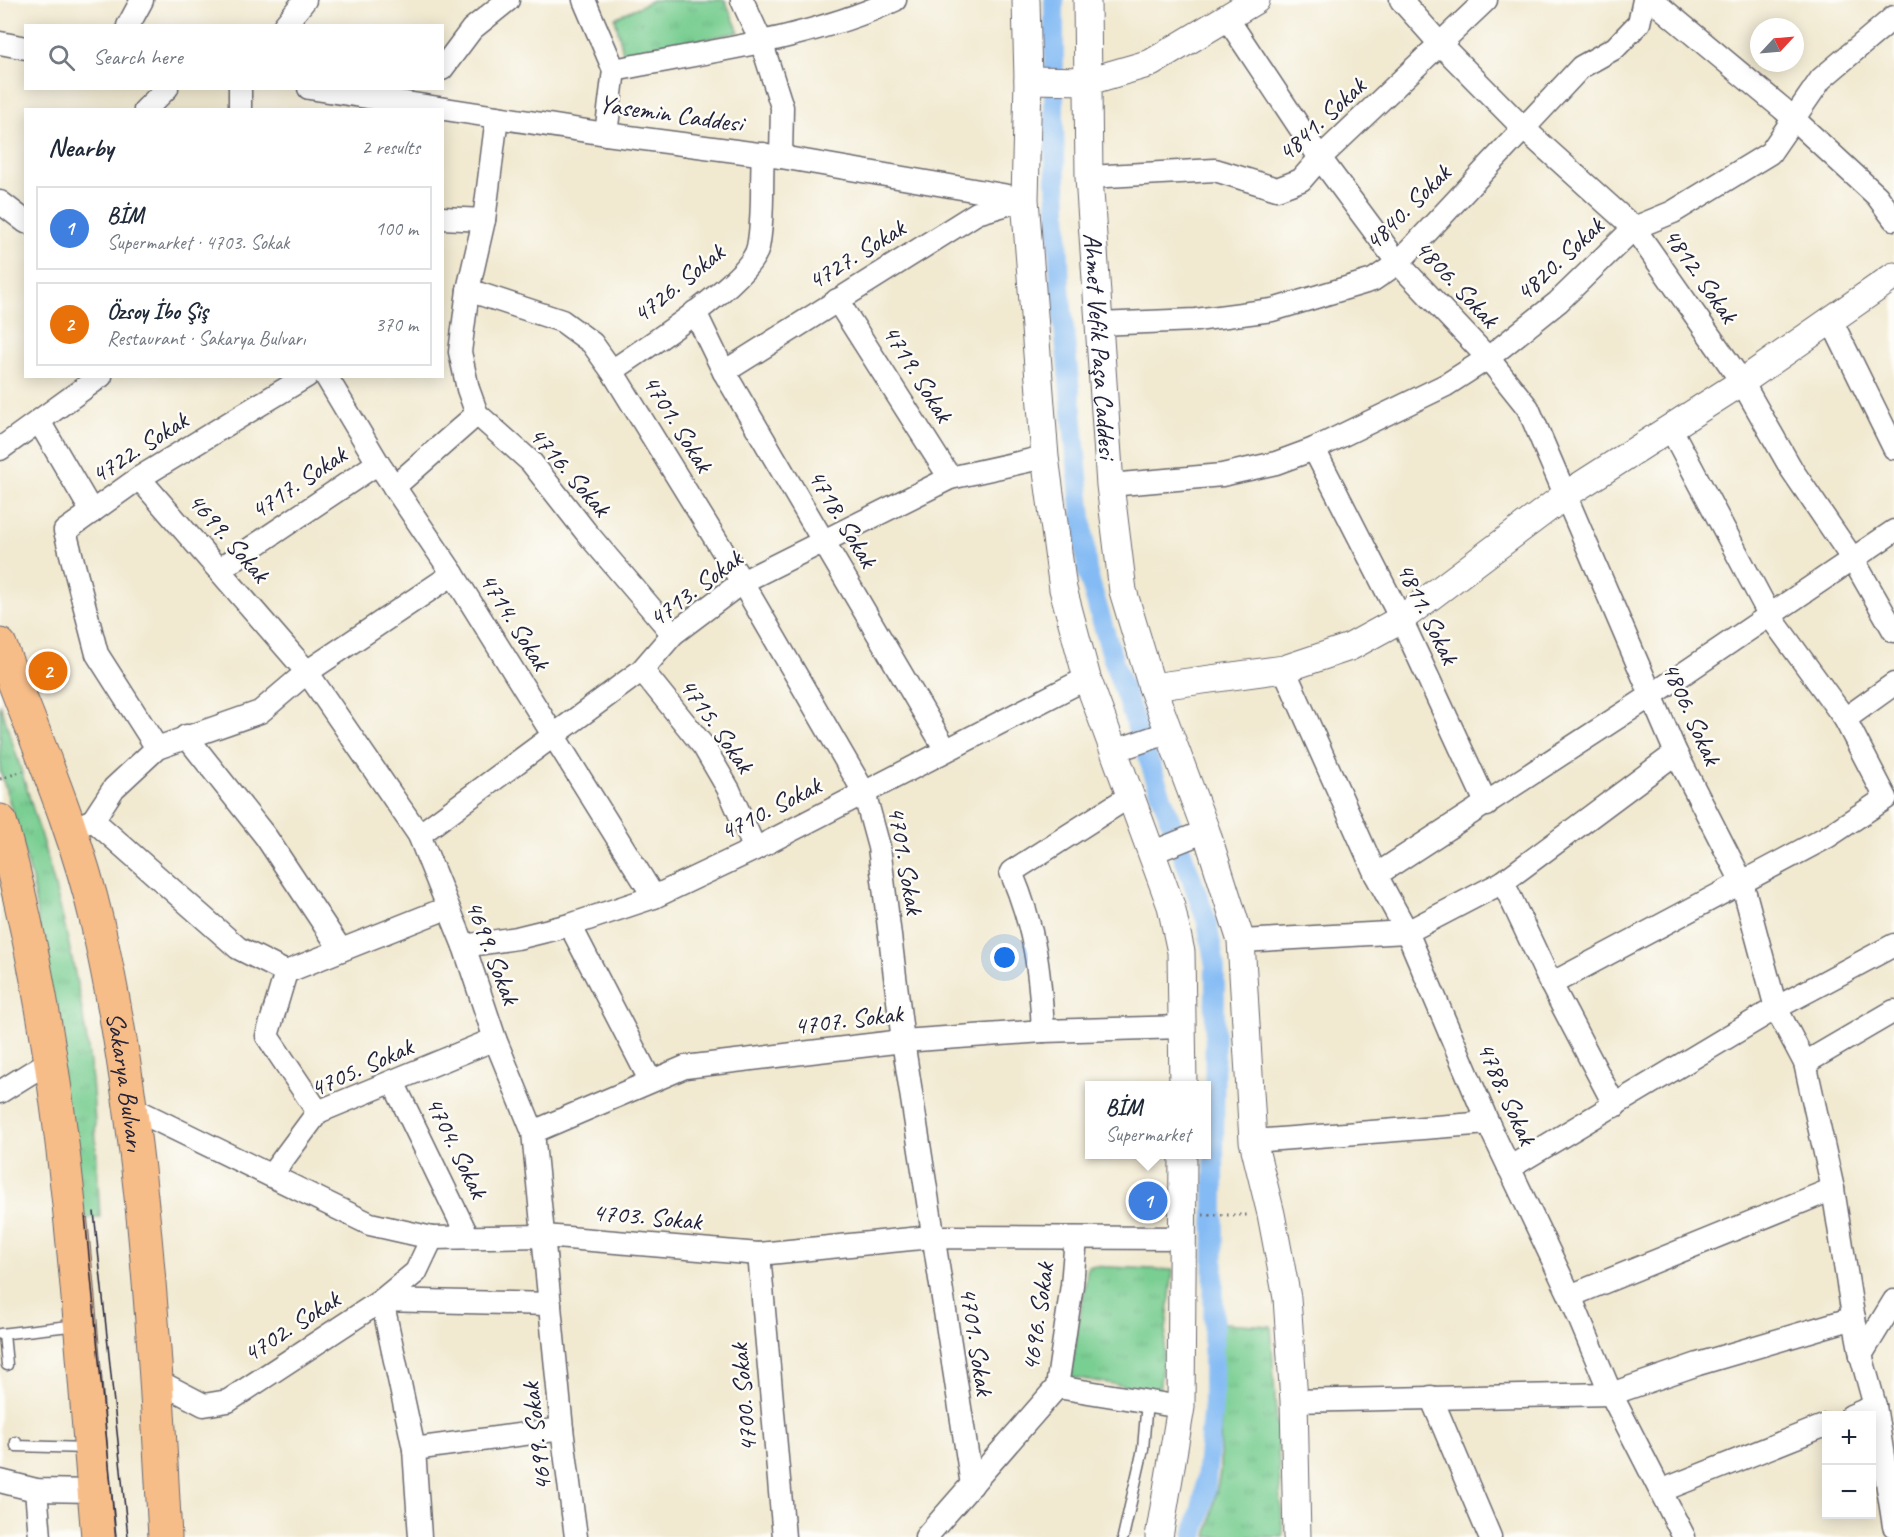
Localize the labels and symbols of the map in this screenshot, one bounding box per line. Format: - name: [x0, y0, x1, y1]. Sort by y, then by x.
- north arrow: [1750, 18, 1804, 72]
- street label: 4841. Sokak: [1270, 69, 1374, 169]
- street label: Yasemin Caddesi: [597, 87, 748, 140]
- street label: 4840. Sokak: [1357, 156, 1459, 258]
- street label: 4820. Sokak: [1508, 209, 1612, 309]
- street label: 4727. Sokak: [801, 211, 913, 297]
- street label: 4812. Sokak: [1656, 221, 1746, 331]
- street label: Ahmet Vefik Paşa Caddesi: [1076, 232, 1124, 463]
- street label: 4806. Sokak: [1407, 232, 1507, 336]
- street label: 4726. Sokak: [625, 235, 732, 331]
- street label: 4719. Sokak: [875, 318, 961, 430]
- street label: 4701. Sokak: [635, 368, 721, 480]
- street label: 4722. Sokak: [84, 403, 195, 491]
- street label: 4716. Sokak: [521, 419, 619, 524]
- street label: 4717. Sokak: [244, 437, 354, 527]
- street label: 4718. Sokak: [800, 463, 886, 575]
- street label: 4699. Sokak: [180, 485, 278, 590]
- street label: 4713. Sokak: [642, 541, 750, 634]
- street label: 4811. Sokak: [1389, 557, 1467, 671]
- street label: 4714. Sokak: [472, 566, 558, 678]
- pin: 2: [28, 648, 68, 694]
- street label: 4806. Sokak: [1654, 657, 1729, 771]
- street label: 4715. Sokak: [672, 671, 762, 781]
- street label: 4710. Sokak: [714, 768, 828, 848]
- street label: 4701. Sokak: [880, 803, 932, 918]
- street label: 4699. Sokak: [458, 895, 528, 1010]
- your location: [990, 943, 1019, 972]
- street label: 4707. Sokak: [792, 996, 906, 1043]
- street label: Sakarya Bulvarı: [99, 1010, 152, 1154]
- street label: 4705. Sokak: [305, 1030, 419, 1105]
- street label: 4788. Sokak: [1469, 1037, 1544, 1151]
- street label: 4704. Sokak: [418, 1091, 496, 1205]
- pin: 1: [1128, 1178, 1168, 1224]
- street label: 4703. Sokak: [591, 1195, 704, 1238]
- street label: 4696. Sokak: [1014, 1259, 1062, 1373]
- street label: 4702. Sokak: [236, 1282, 347, 1370]
- street label: 4701. Sokak: [952, 1285, 1002, 1399]
- street label: 4700. Sokak: [722, 1341, 765, 1454]
- street label: 4699. Sokak: [513, 1379, 560, 1493]

